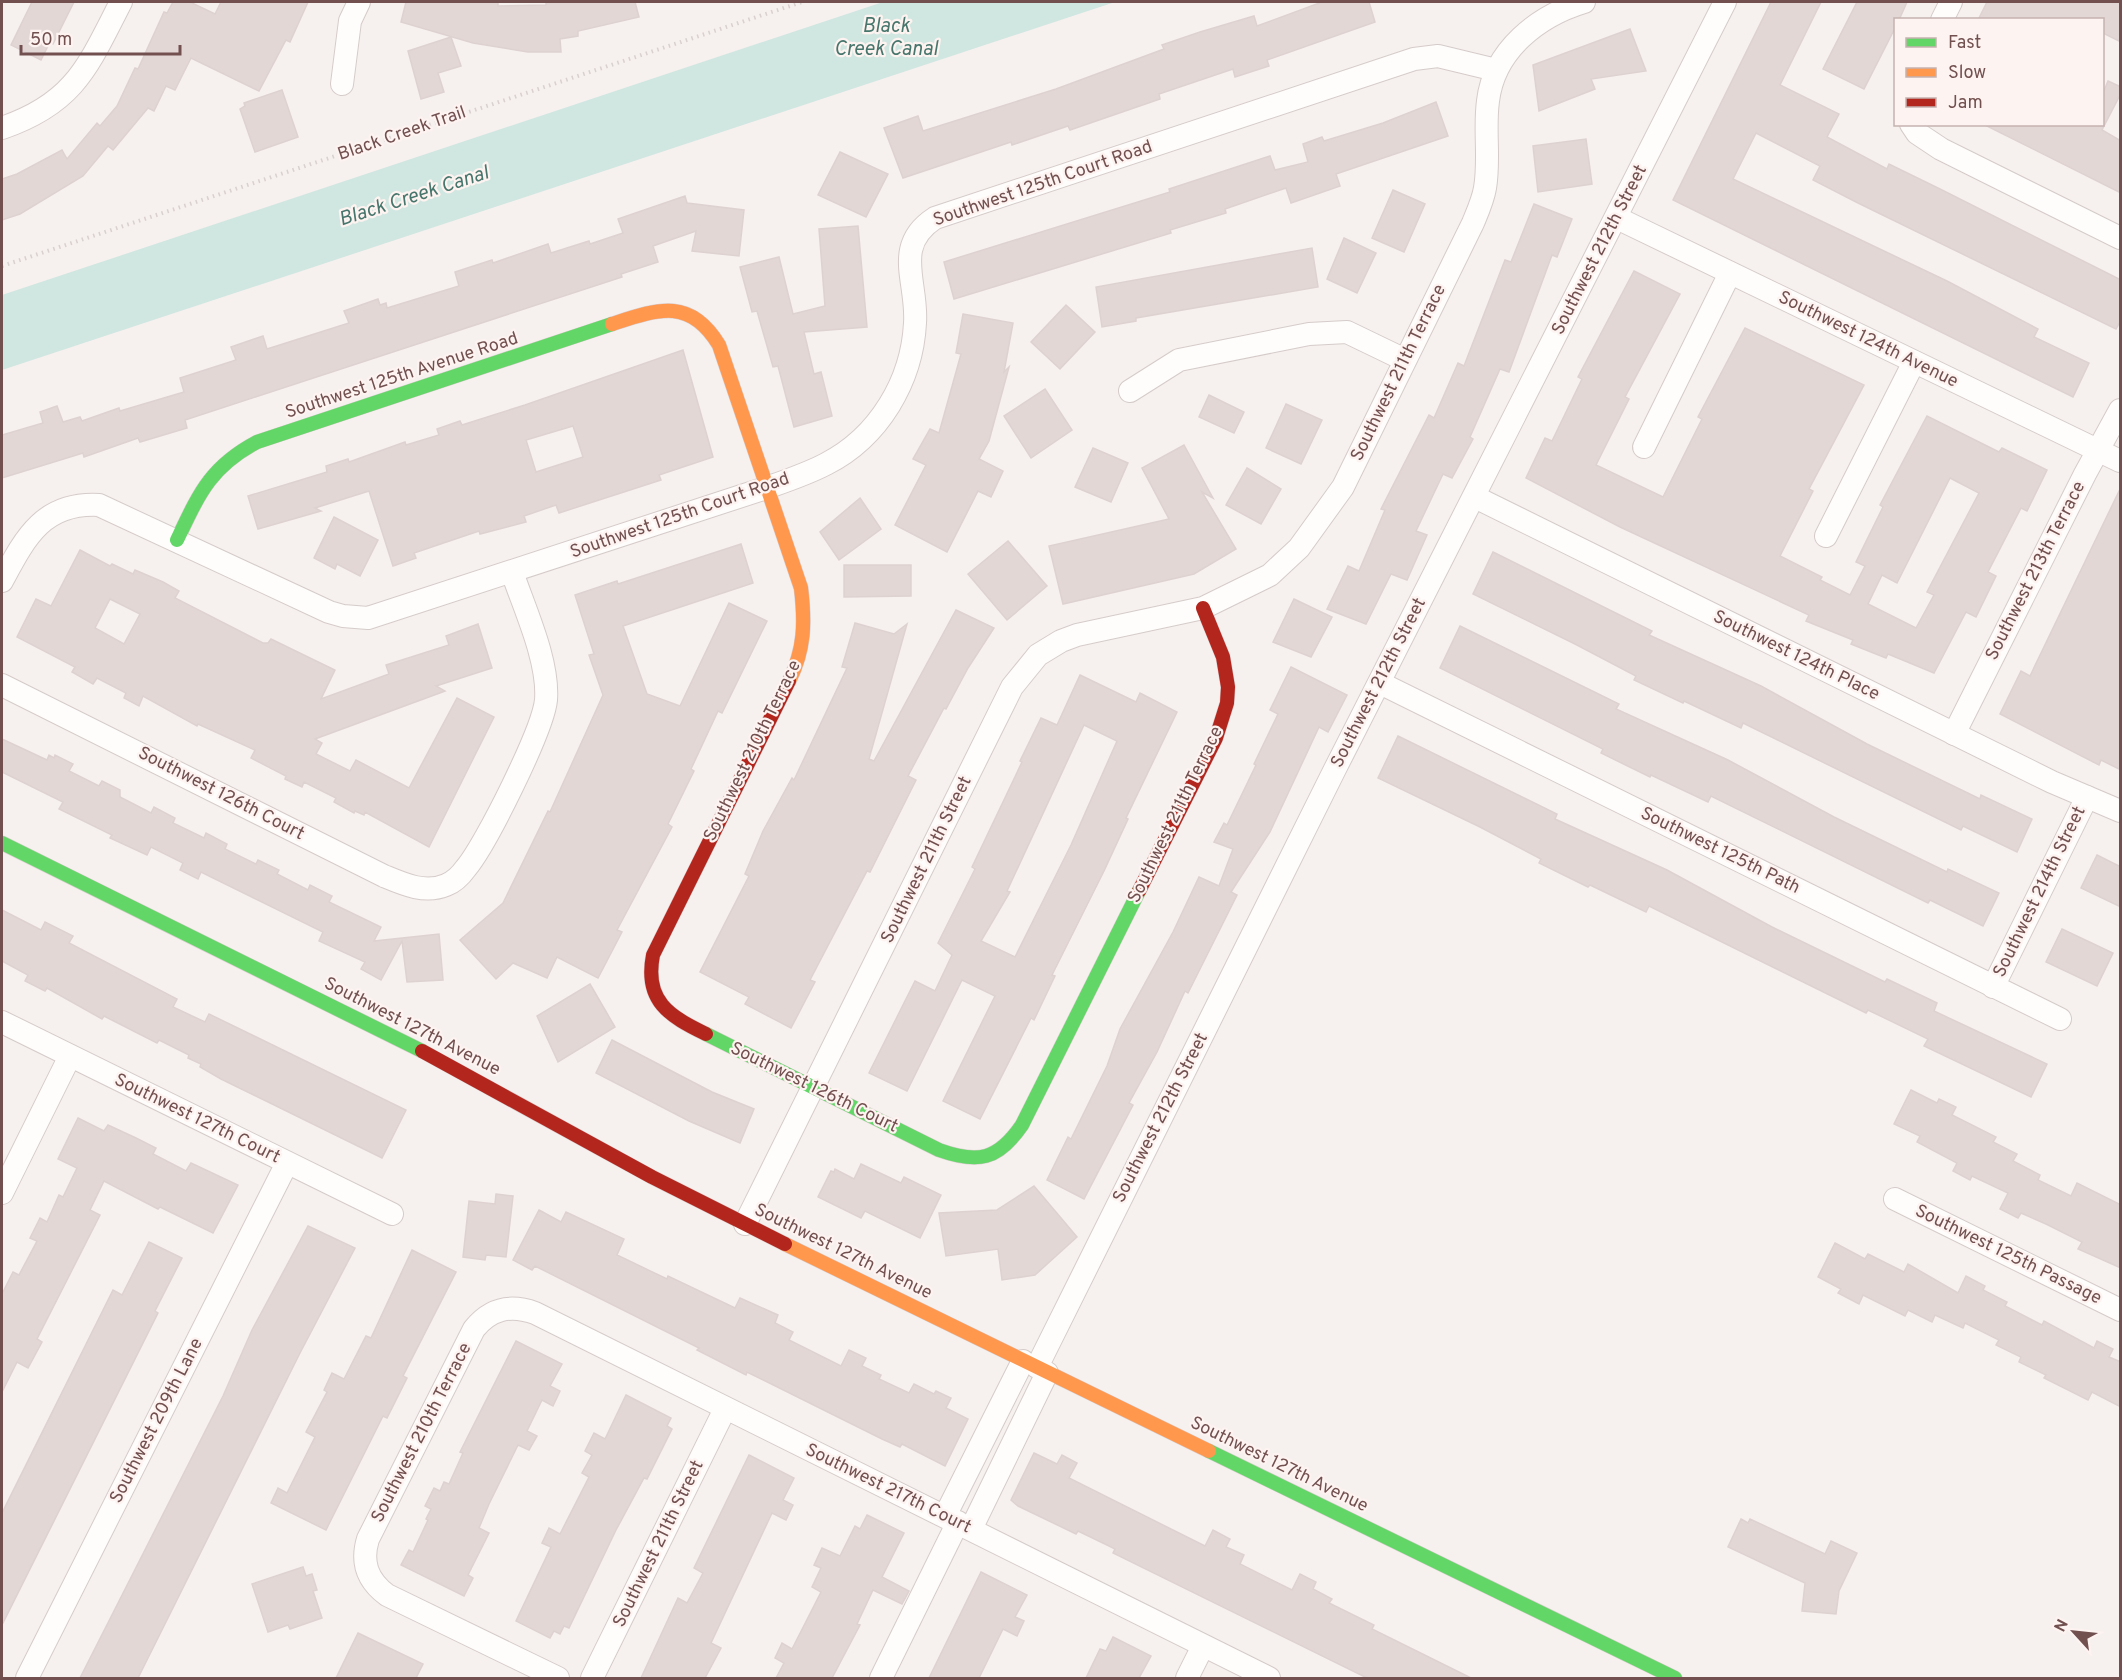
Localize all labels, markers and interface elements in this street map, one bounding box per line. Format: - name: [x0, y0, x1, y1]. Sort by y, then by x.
- water label: Black Creek Canal: [834, 14, 939, 63]
- scale bar: [21, 18, 180, 56]
- legend: [1894, 18, 2104, 126]
- text: 50 m: [30, 29, 72, 52]
- text: Fast: [1948, 32, 1981, 55]
- text: Slow: [1948, 62, 1986, 85]
- text: Jam: [1948, 92, 1983, 115]
- street label: Black Creek Trail: [335, 101, 469, 167]
- street label: Southwest 125th Court Road: [930, 136, 1156, 232]
- water label: Black Creek Canal: [336, 160, 493, 233]
- street label: Southwest 212th Street: [1547, 161, 1653, 339]
- street label: Southwest 211th Terrace: [1346, 281, 1452, 465]
- street label: Southwest 124th Avenue: [1774, 286, 1962, 394]
- street label: Southwest 125th Avenue Road: [283, 327, 521, 425]
- street label: Southwest 125th Court Road: [567, 468, 793, 564]
- street label: Southwest 213th Terrace: [1981, 478, 2091, 664]
- street label: Southwest 212th Street: [1326, 594, 1432, 772]
- street label: Southwest 124th Place: [1709, 606, 1883, 706]
- street label: Southwest 210th Terrace: [699, 657, 807, 845]
- street label: Southwest 211th Terrace: [1123, 723, 1229, 907]
- street label: Southwest 126th Court: [134, 742, 308, 846]
- street label: Southwest 211th Street: [876, 773, 978, 947]
- street label: Southwest 125th Path: [1636, 802, 1804, 900]
- street label: Southwest 214th Street: [1989, 803, 2091, 981]
- street label: Southwest 127th Avenue: [320, 972, 504, 1082]
- street label: Southwest 212th Street: [1108, 1029, 1214, 1207]
- street label: Southwest 126th Court: [726, 1037, 902, 1139]
- street label: Southwest 127th Court: [110, 1069, 284, 1169]
- street label: Southwest 127th Avenue: [750, 1199, 936, 1305]
- street label: Southwest 125th Passage: [1911, 1200, 2105, 1310]
- street label: Southwest 209th Lane: [105, 1334, 209, 1508]
- street label: Southwest 210th Terrace: [367, 1339, 477, 1527]
- street label: Southwest 127th Avenue: [1186, 1412, 1372, 1518]
- street label: Southwest 217th Court: [801, 1439, 975, 1539]
- street label: Southwest 211th Street: [608, 1457, 710, 1631]
- north arrow: [2044, 1602, 2104, 1662]
- text: N: [2051, 1616, 2074, 1636]

